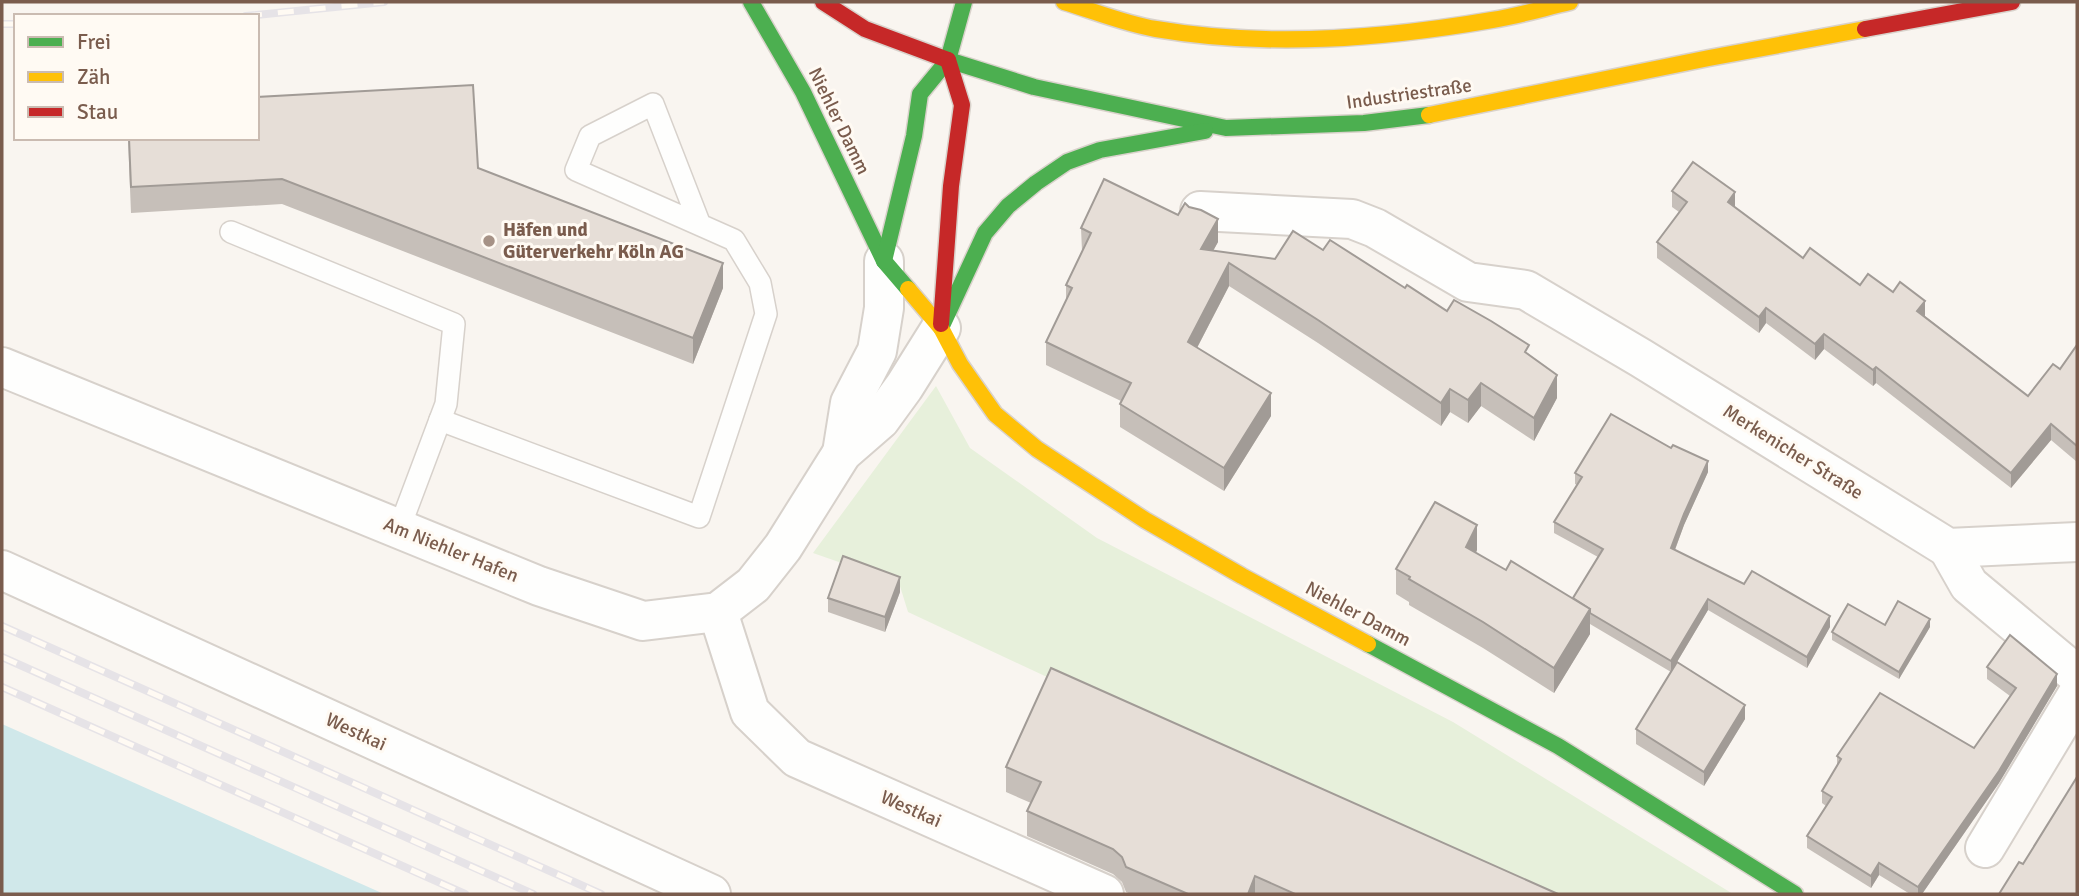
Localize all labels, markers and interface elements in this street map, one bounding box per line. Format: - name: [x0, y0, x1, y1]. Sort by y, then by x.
- legend: [14, 14, 259, 140]
- text: Frei: [77, 29, 111, 55]
- text: Zäh: [77, 64, 111, 90]
- street label: Niehler Damm: [803, 64, 875, 178]
- street label: Industriestraße: [1345, 73, 1473, 115]
- text: Stau: [77, 99, 118, 125]
- place label: Häfen und Güterverkehr Köln AG: [503, 218, 684, 264]
- marker: Häfen und Güterverkehr Köln AG: [481, 233, 497, 249]
- street label: Merkenicher Straße: [1718, 399, 1868, 505]
- street label: Am Niehler Hafen: [380, 512, 522, 588]
- street label: Niehler Damm: [1301, 576, 1415, 652]
- street label: Westkai: [322, 708, 390, 756]
- street label: Westkai: [877, 785, 945, 833]

